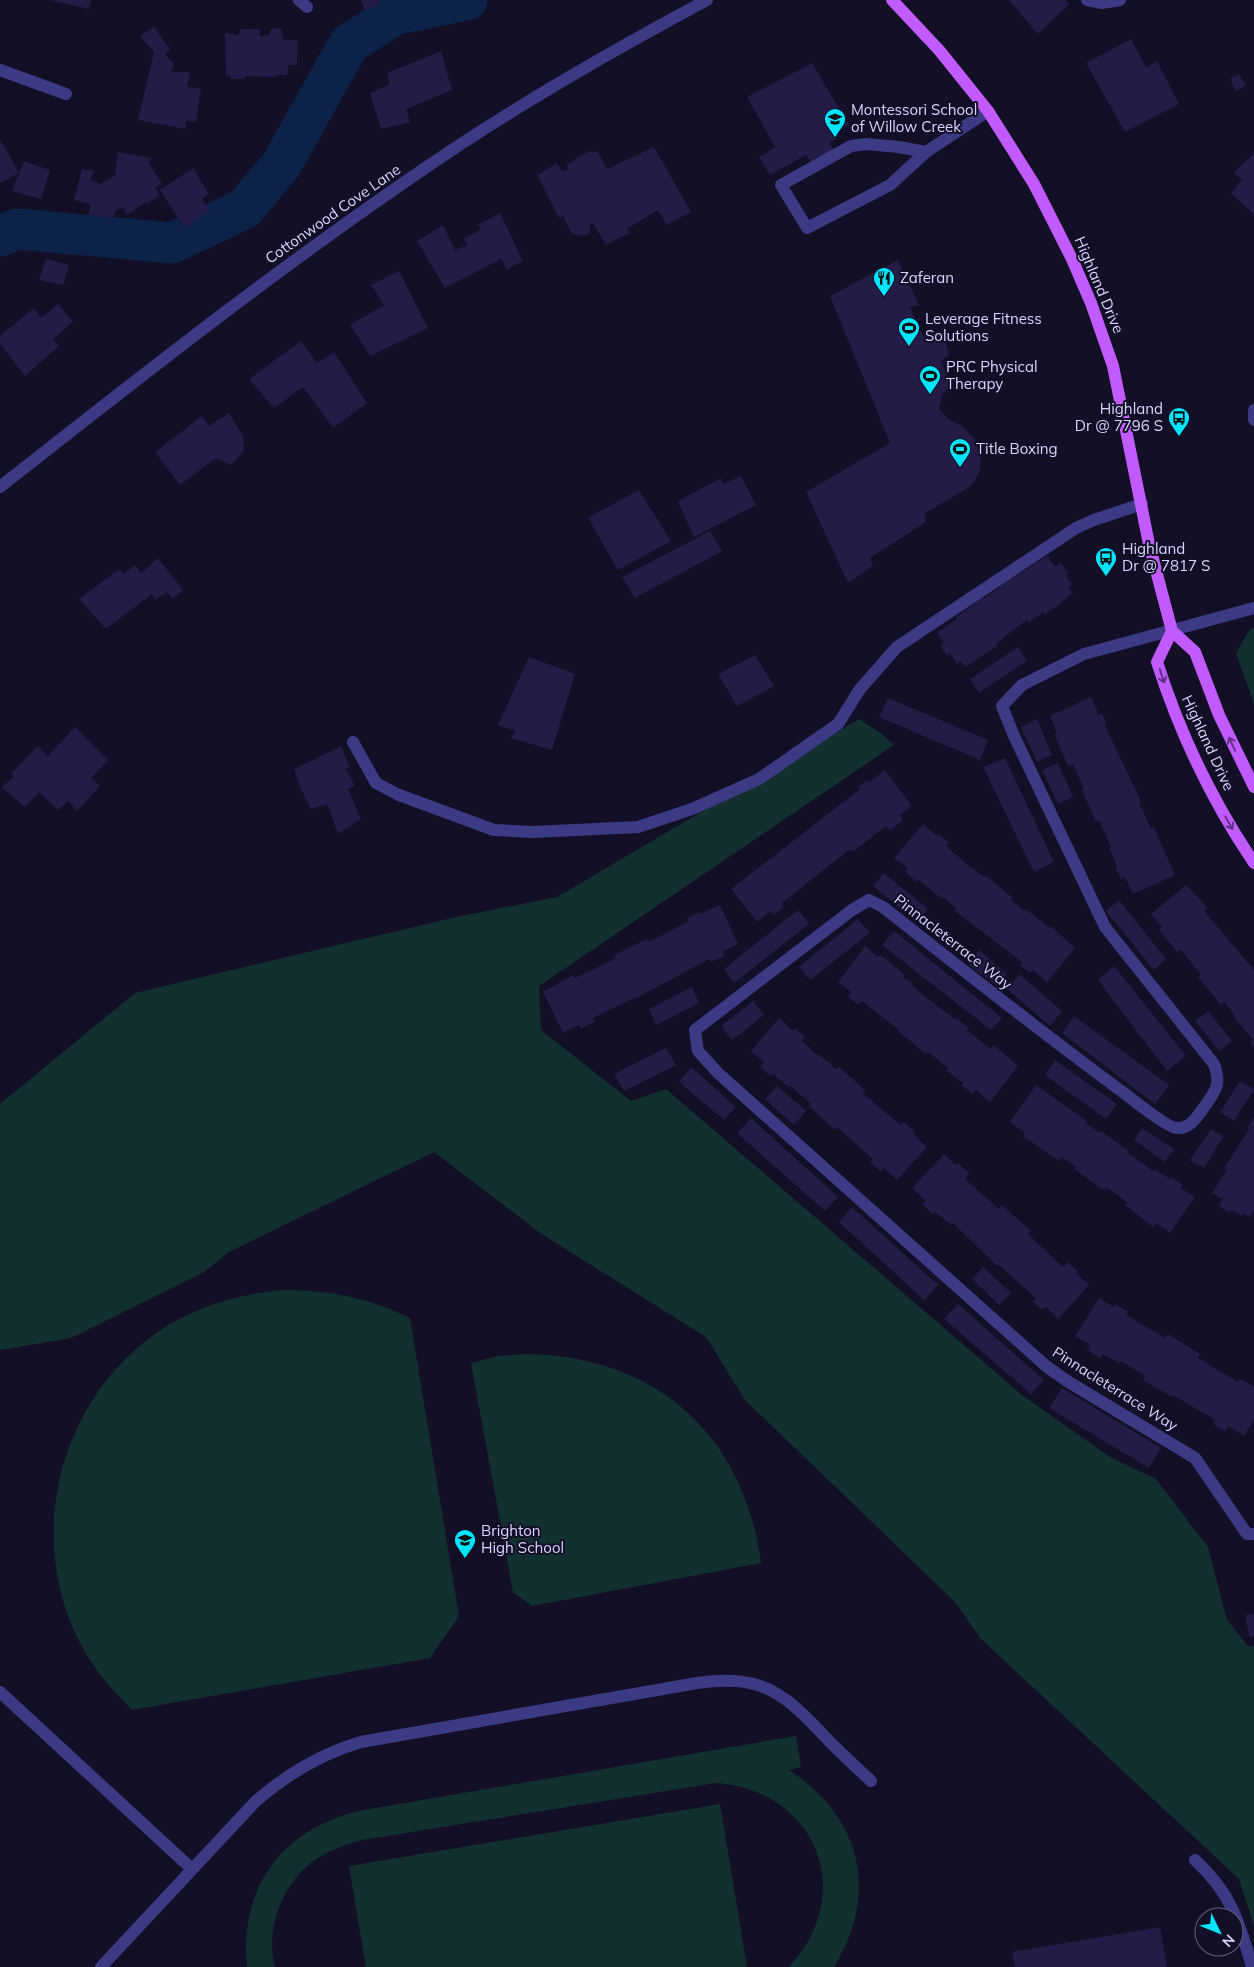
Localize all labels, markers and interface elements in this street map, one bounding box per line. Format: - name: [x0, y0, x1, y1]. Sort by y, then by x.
- place label: Montessori School of Willow Creek: [851, 100, 977, 136]
- school or university icon: Montessori School of Willow Creek: [823, 107, 847, 138]
- street label: Cottonwood Cove Lane: [261, 160, 404, 268]
- street label: Highland Drive: [1071, 233, 1128, 336]
- restaurant icon: Zaferan: [872, 266, 896, 297]
- place label: Zaferan: [900, 268, 954, 287]
- place label: Leverage Fitness Solutions: [925, 309, 1042, 345]
- sports icon: Leverage Fitness Solutions: [897, 316, 921, 347]
- place label: PRC Physical Therapy: [946, 357, 1038, 393]
- sports icon: PRC Physical Therapy: [918, 364, 942, 395]
- place label: Highland Dr @ 7796 S: [1075, 399, 1163, 435]
- bus stop icon: Highland Dr @ 7796 S: [1167, 406, 1191, 437]
- sports icon: Title Boxing: [948, 437, 972, 468]
- place label: Title Boxing: [976, 439, 1058, 458]
- place label: Highland Dr @ 7817 S: [1122, 539, 1210, 575]
- bus stop icon: Highland Dr @ 7817 S: [1094, 546, 1118, 577]
- one-way arrow: [1157, 667, 1167, 683]
- street label: Highland Drive: [1178, 692, 1239, 794]
- one-way arrow: [1227, 737, 1236, 752]
- one-way arrow: [1224, 816, 1234, 830]
- street label: Pinnacleterrace Way: [891, 890, 1016, 994]
- street label: Pinnacleterrace Way: [1049, 1342, 1182, 1435]
- place label: Brighton High School: [481, 1521, 564, 1557]
- school or university icon: Brighton High School: [453, 1528, 477, 1559]
- north arrow: [1194, 1907, 1244, 1957]
- text: N: [1218, 1931, 1239, 1951]

